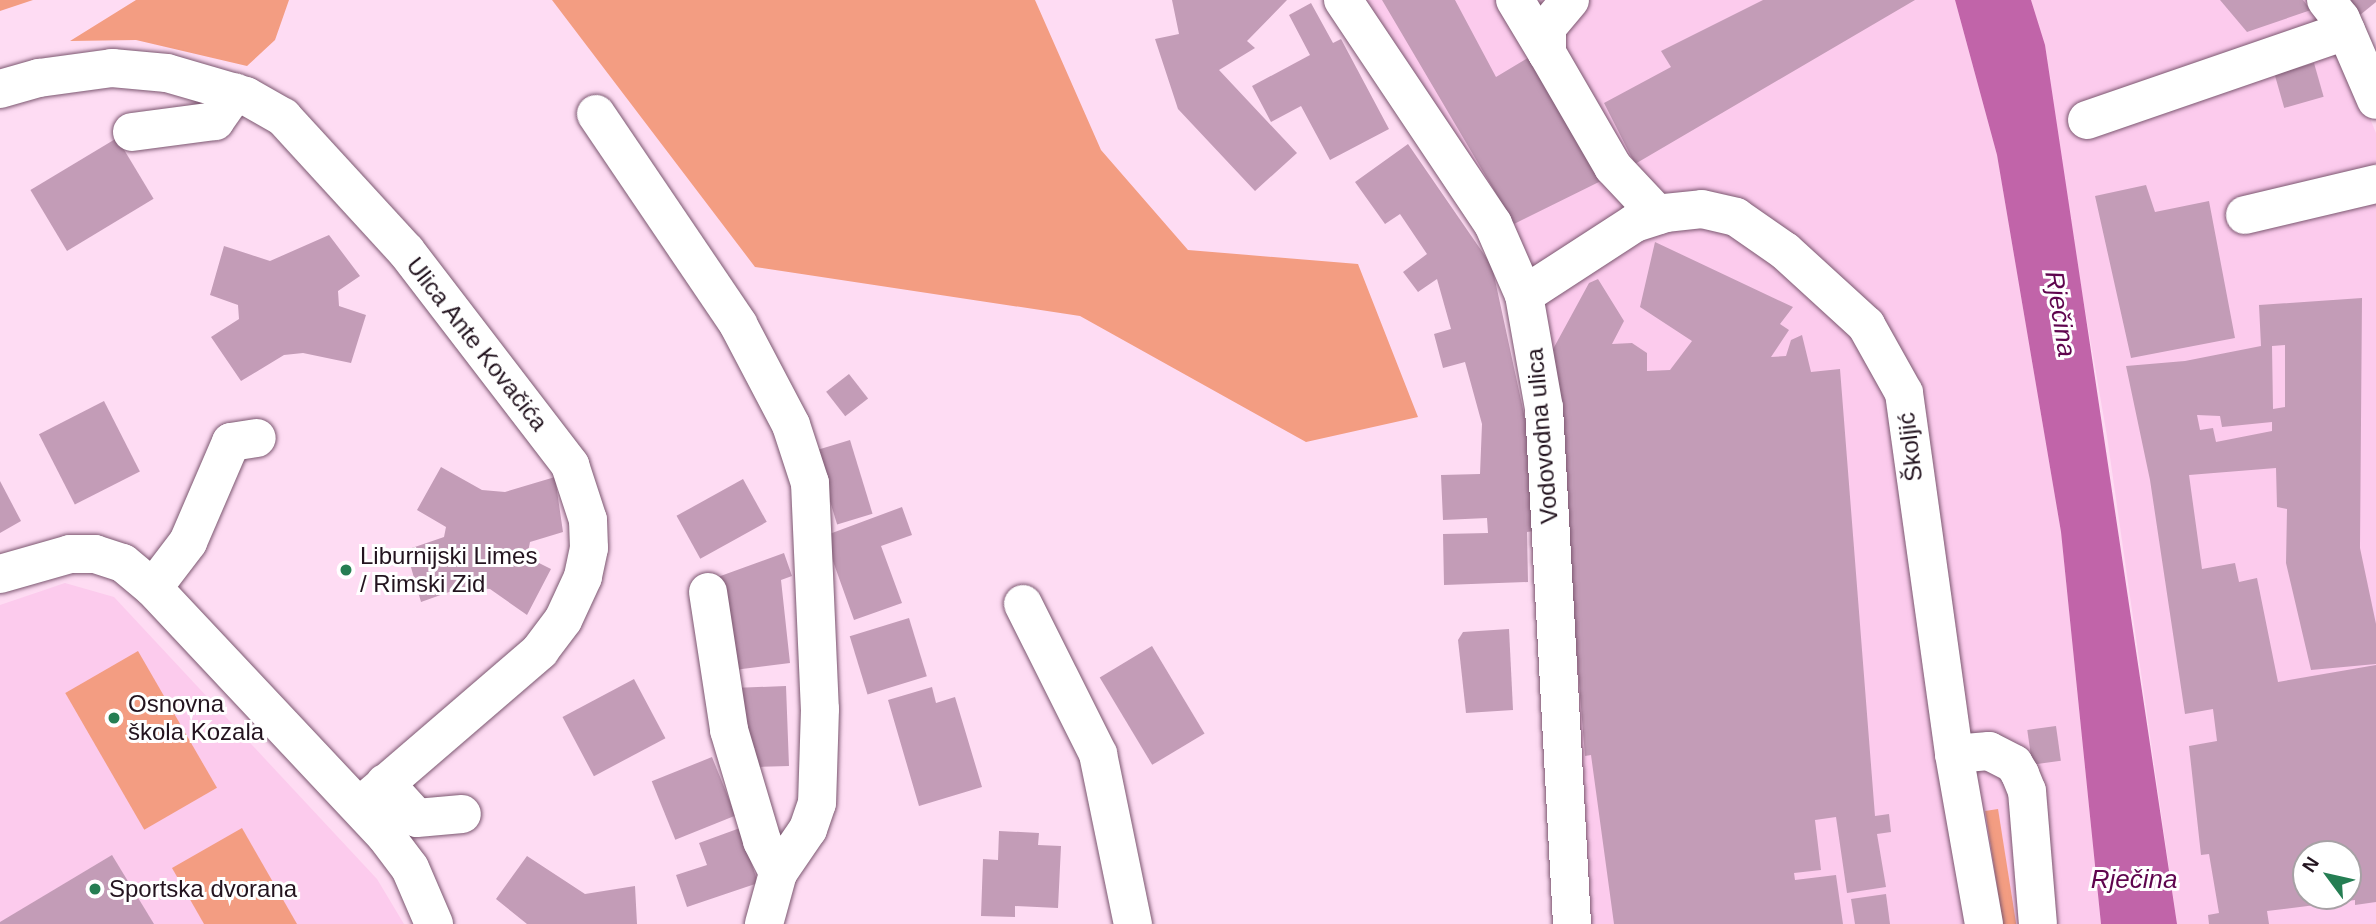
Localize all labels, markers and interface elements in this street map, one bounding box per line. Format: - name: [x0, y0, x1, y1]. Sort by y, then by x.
- street label: Ulica Ante Kovačića: [400, 251, 554, 437]
- water label: Rječina: [2038, 269, 2082, 359]
- street label: Vodovodna ulica: [1520, 347, 1564, 525]
- street label: Školjić: [1891, 411, 1929, 483]
- place label: Liburnijski Limes / Rimski Zid: [360, 542, 537, 598]
- marker: Liburnijski Limes / Rimski Zid: [338, 562, 354, 578]
- place label: Osnovna škola Kozala: [128, 690, 264, 746]
- marker: Osnovna škola Kozala: [106, 710, 122, 726]
- north arrow: [2292, 840, 2362, 910]
- text: N: [2298, 853, 2323, 876]
- water label: Rječina: [2091, 864, 2177, 896]
- place label: Sportska dvorana: [109, 875, 297, 903]
- marker: Sportska dvorana: [87, 881, 103, 897]

